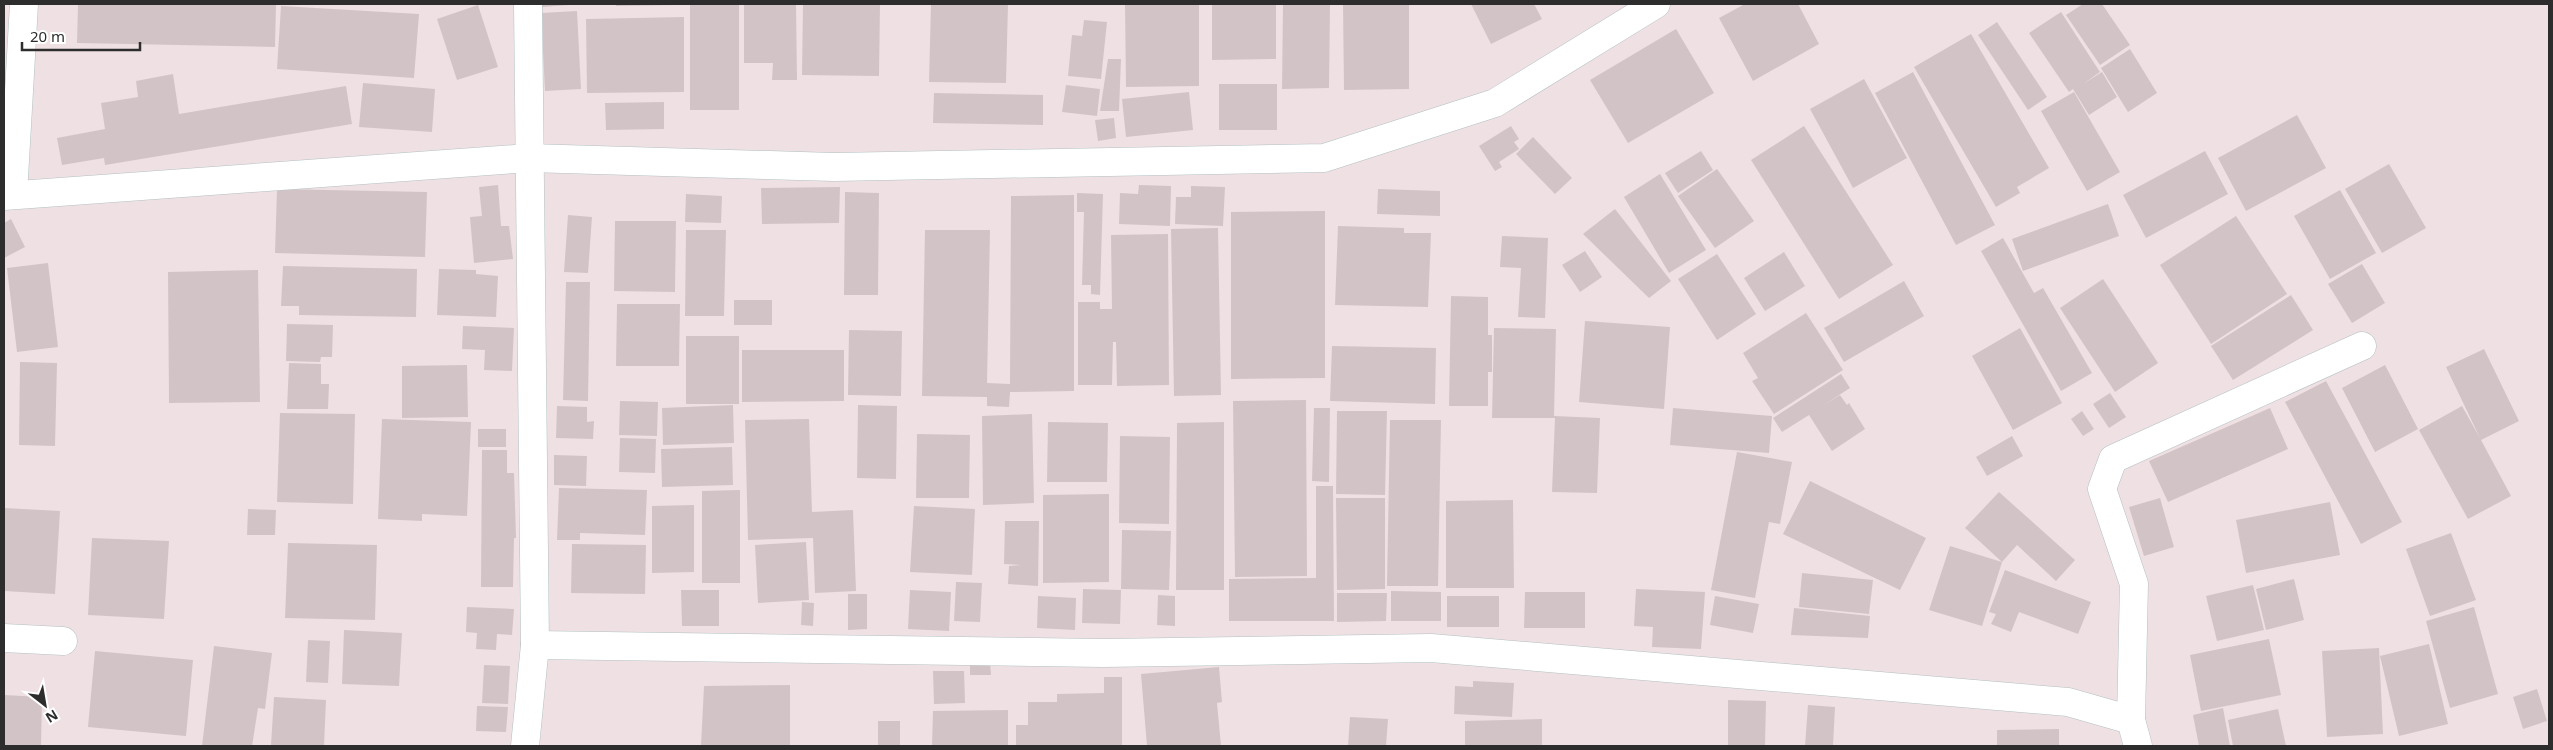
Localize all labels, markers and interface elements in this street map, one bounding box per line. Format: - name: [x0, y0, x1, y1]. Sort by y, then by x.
- scale bar: [22, 20, 140, 52]
- text: 20 m: [30, 26, 65, 46]
- north arrow: [20, 680, 70, 730]
- text: N: [42, 705, 62, 728]

